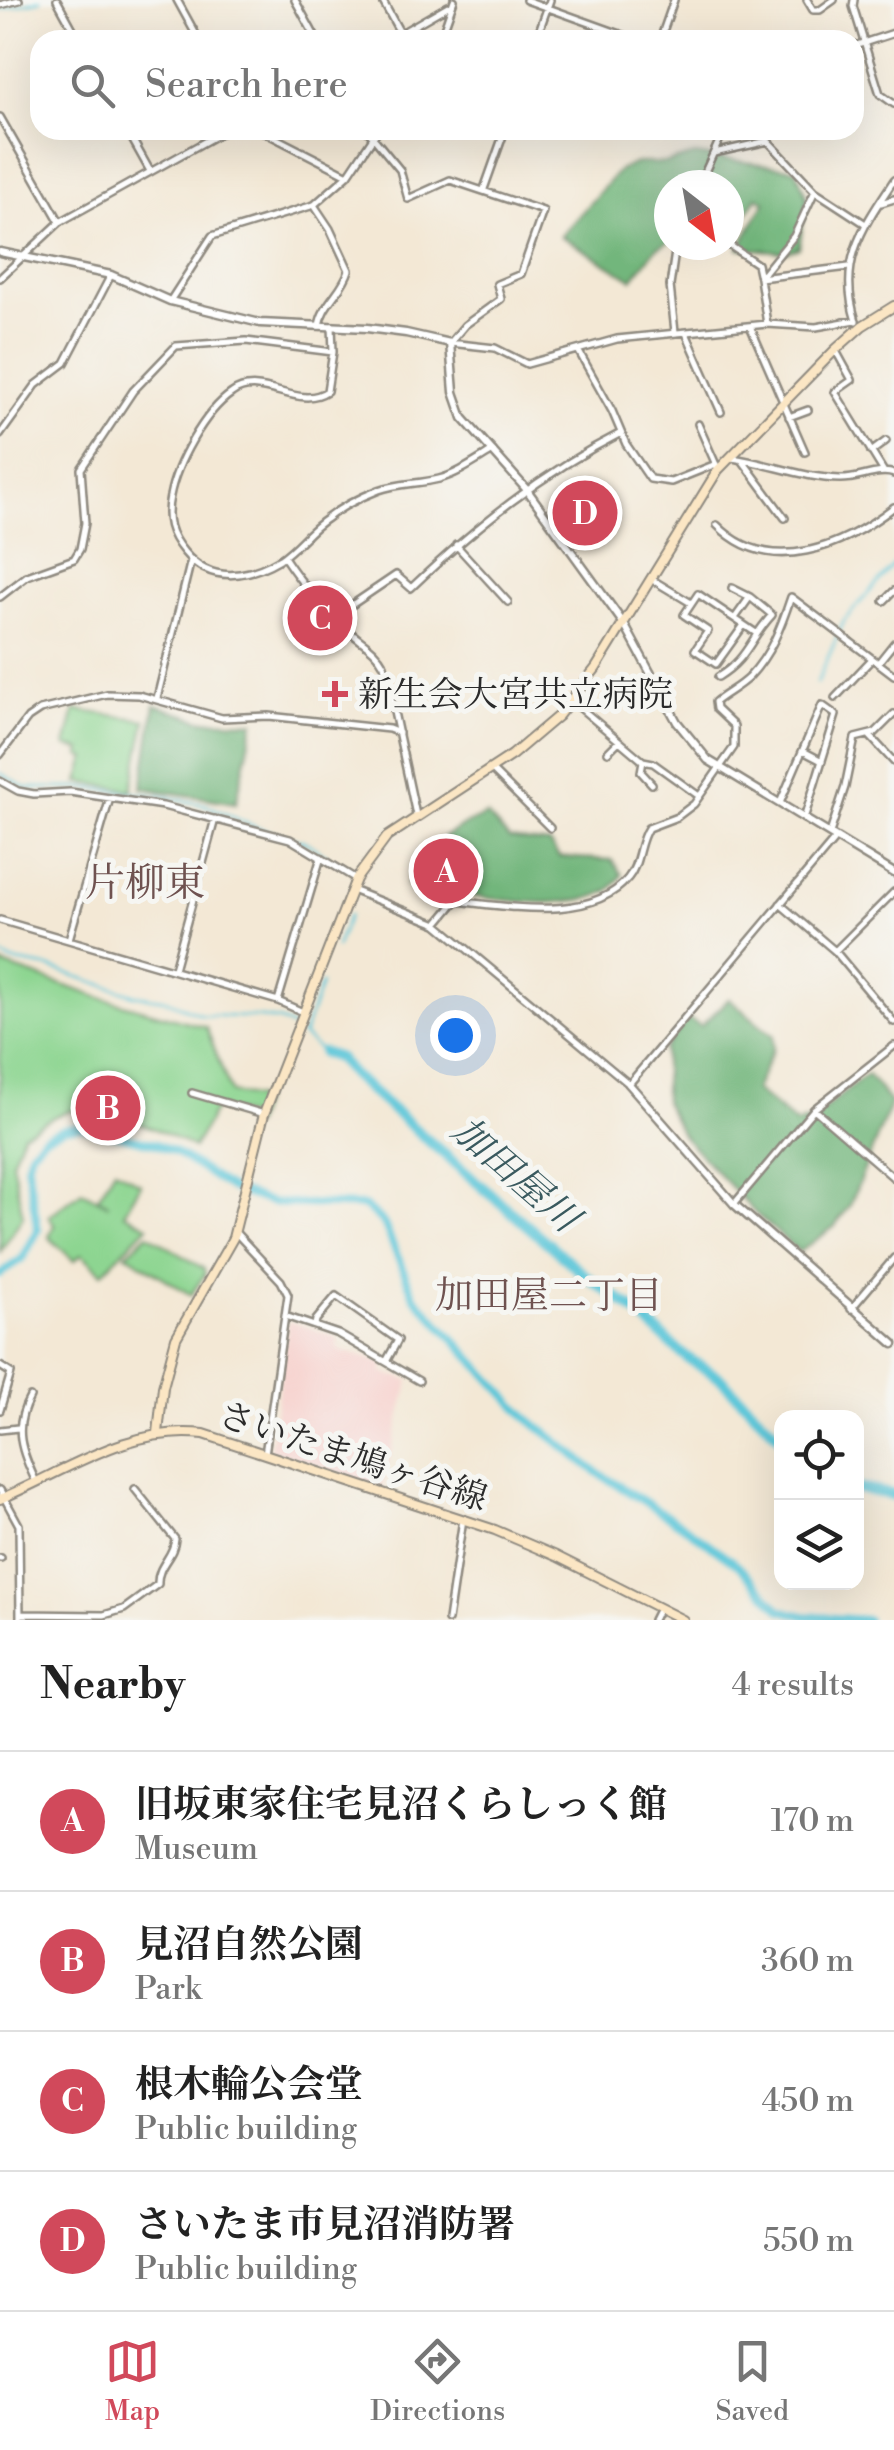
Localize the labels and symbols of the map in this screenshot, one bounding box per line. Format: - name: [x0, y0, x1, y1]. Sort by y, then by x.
- north arrow: [654, 170, 744, 260]
- pin: D: [552, 476, 618, 550]
- pin: C: [288, 580, 352, 656]
- place label: 新生会大宮共立病院: [358, 674, 673, 717]
- marker: 新生会大宮共立病院: [322, 681, 348, 707]
- pin: A: [414, 834, 478, 908]
- district label: 片柳東: [85, 859, 205, 909]
- your location: [430, 1010, 481, 1061]
- pin: B: [76, 1070, 140, 1146]
- water label: 加田屋川: [442, 1108, 591, 1245]
- district label: 加田屋二丁目: [435, 1273, 663, 1320]
- street label: さいたま鳩ヶ谷線: [213, 1394, 492, 1521]

